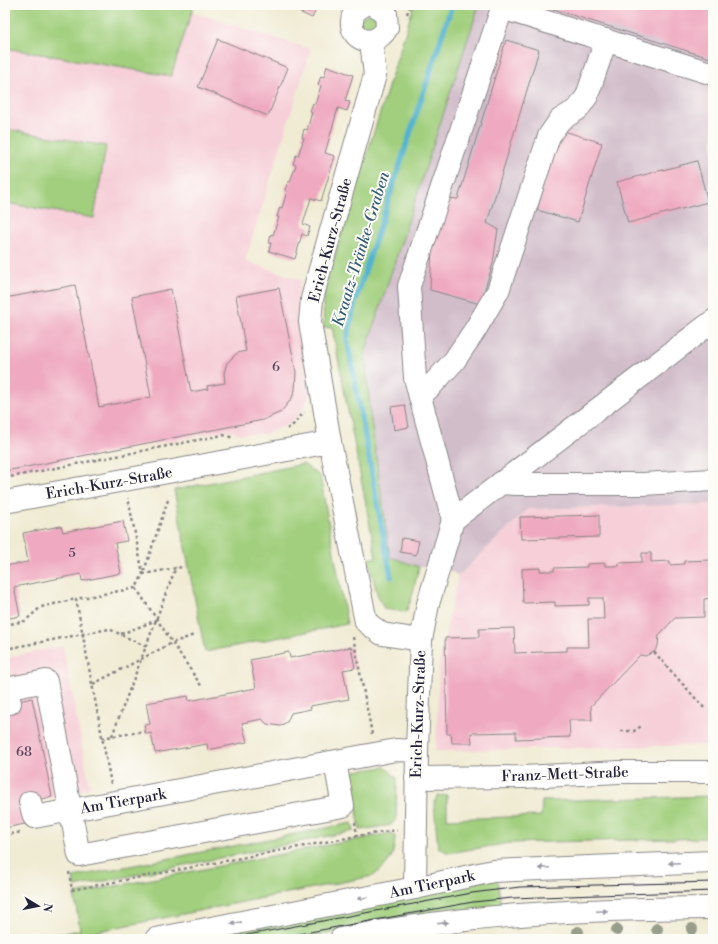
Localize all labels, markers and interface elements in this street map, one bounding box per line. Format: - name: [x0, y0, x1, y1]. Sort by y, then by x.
- water label: Kraatz-Tränke-Graben: [328, 168, 394, 329]
- street label: Erich-Kurz-Straße: [305, 176, 356, 304]
- house number: 6: [272, 359, 280, 375]
- street label: Erich-Kurz-Straße: [44, 463, 174, 504]
- house number: 5: [68, 545, 76, 561]
- street label: Erich-Kurz-Straße: [407, 650, 430, 778]
- house number: 68: [16, 744, 32, 760]
- street label: Franz-Mett-Straße: [501, 763, 629, 786]
- street label: Am Tierpark: [78, 784, 169, 819]
- one-way arrow: [668, 860, 680, 867]
- one-way arrow: [538, 864, 550, 871]
- street label: Am Tierpark: [387, 866, 478, 903]
- north arrow: [18, 886, 58, 926]
- one-way arrow: [357, 895, 369, 901]
- text: N: [39, 902, 55, 913]
- one-way arrow: [596, 908, 608, 915]
- one-way arrow: [230, 920, 242, 926]
- one-way arrow: [437, 920, 449, 926]

